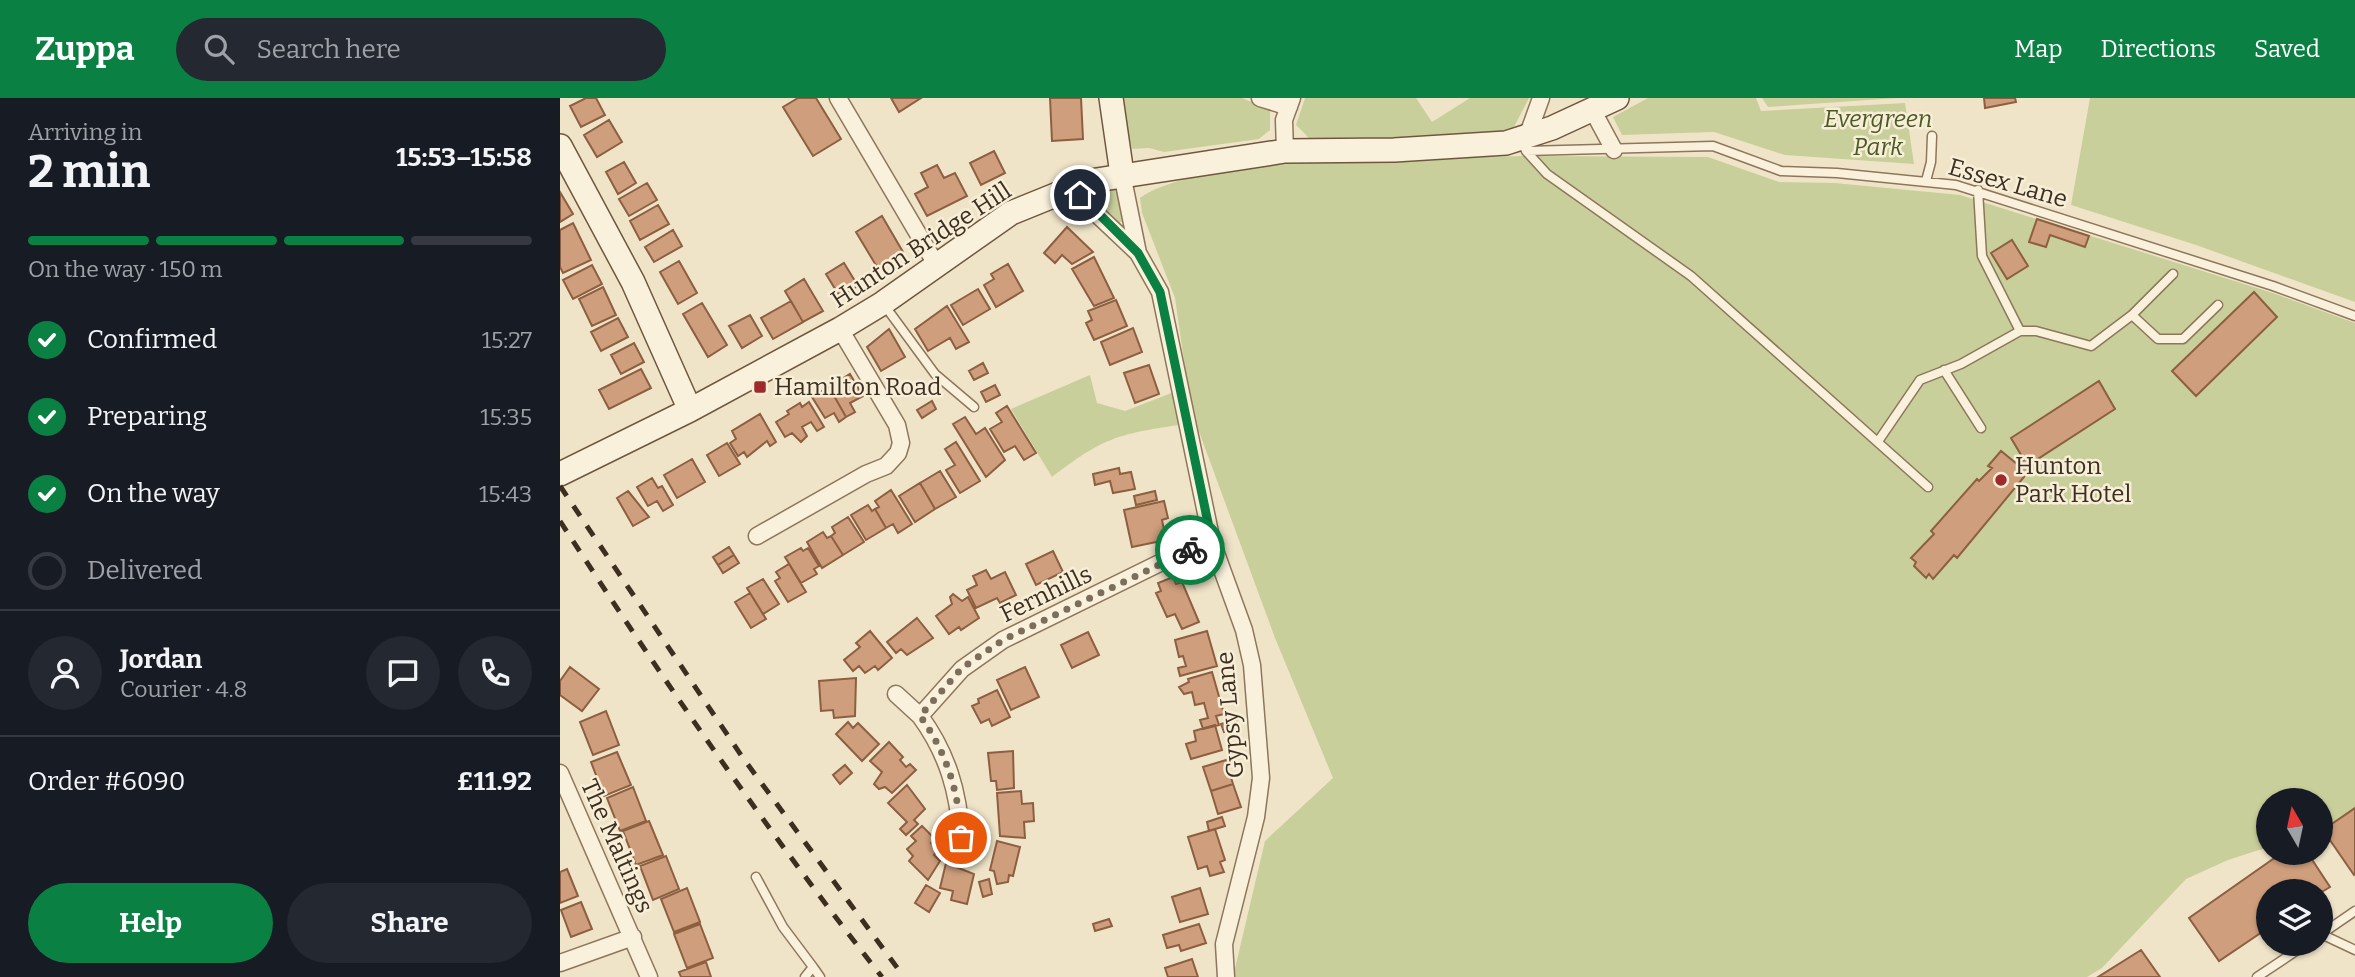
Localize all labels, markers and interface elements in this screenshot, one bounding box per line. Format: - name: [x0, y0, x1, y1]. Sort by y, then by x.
- search box: [176, 18, 666, 81]
- text: Zuppa: [35, 29, 134, 69]
- icon: search: [200, 30, 238, 68]
- text: Search here: [256, 34, 401, 65]
- text: Map: [2014, 35, 2063, 63]
- text: Directions: [2101, 35, 2216, 63]
- text: Saved: [2254, 35, 2320, 63]
- park label: Evergreen Park: [1824, 105, 1932, 161]
- text: Arriving in: [28, 118, 142, 146]
- text: 15:53–15:58: [396, 142, 532, 173]
- text: 2 min: [28, 144, 150, 199]
- street label: Essex Lane: [1945, 153, 2071, 213]
- pin: [1050, 165, 1110, 225]
- street label: Hunton Bridge Hill: [826, 176, 1016, 314]
- icon: home: [1061, 176, 1099, 214]
- text: On the way · 150 m: [28, 255, 222, 283]
- icon: check: [28, 321, 66, 359]
- text: Confirmed: [87, 324, 217, 355]
- text: 15:27: [482, 326, 532, 354]
- place label: Hamilton Road: [774, 373, 941, 401]
- marker: Hamilton Road: [752, 379, 768, 395]
- icon: check: [28, 398, 66, 436]
- text: Preparing: [87, 401, 207, 432]
- text: 15:35: [480, 403, 532, 431]
- place label: Hunton Park Hotel: [2015, 452, 2131, 508]
- marker: Hunton Park Hotel: [1993, 472, 2009, 488]
- icon: check: [28, 475, 66, 513]
- text: On the way: [87, 478, 220, 509]
- text: 15:43: [479, 480, 532, 508]
- courier: [1155, 515, 1225, 585]
- icon: bike: [1171, 531, 1209, 569]
- text: Delivered: [87, 555, 202, 586]
- street label: Fernhills: [996, 560, 1096, 628]
- button: person: [28, 636, 102, 710]
- button: chat: [366, 636, 440, 710]
- button: phone: [458, 636, 532, 710]
- text: Jordan: [120, 644, 202, 675]
- street label: Gypsy Lane: [1211, 650, 1249, 780]
- text: Courier · 4.8: [120, 675, 247, 703]
- text: Order #6090: [28, 766, 185, 797]
- text: £11.92: [457, 766, 532, 797]
- street label: The Maltings: [575, 775, 659, 917]
- north arrow: [2256, 788, 2333, 864]
- map controls: [2256, 788, 2333, 956]
- pin: [931, 808, 991, 868]
- icon: bag: [942, 819, 980, 857]
- button: layers: [2256, 879, 2333, 956]
- button: Help: [28, 883, 273, 963]
- button: Share: [287, 883, 532, 963]

